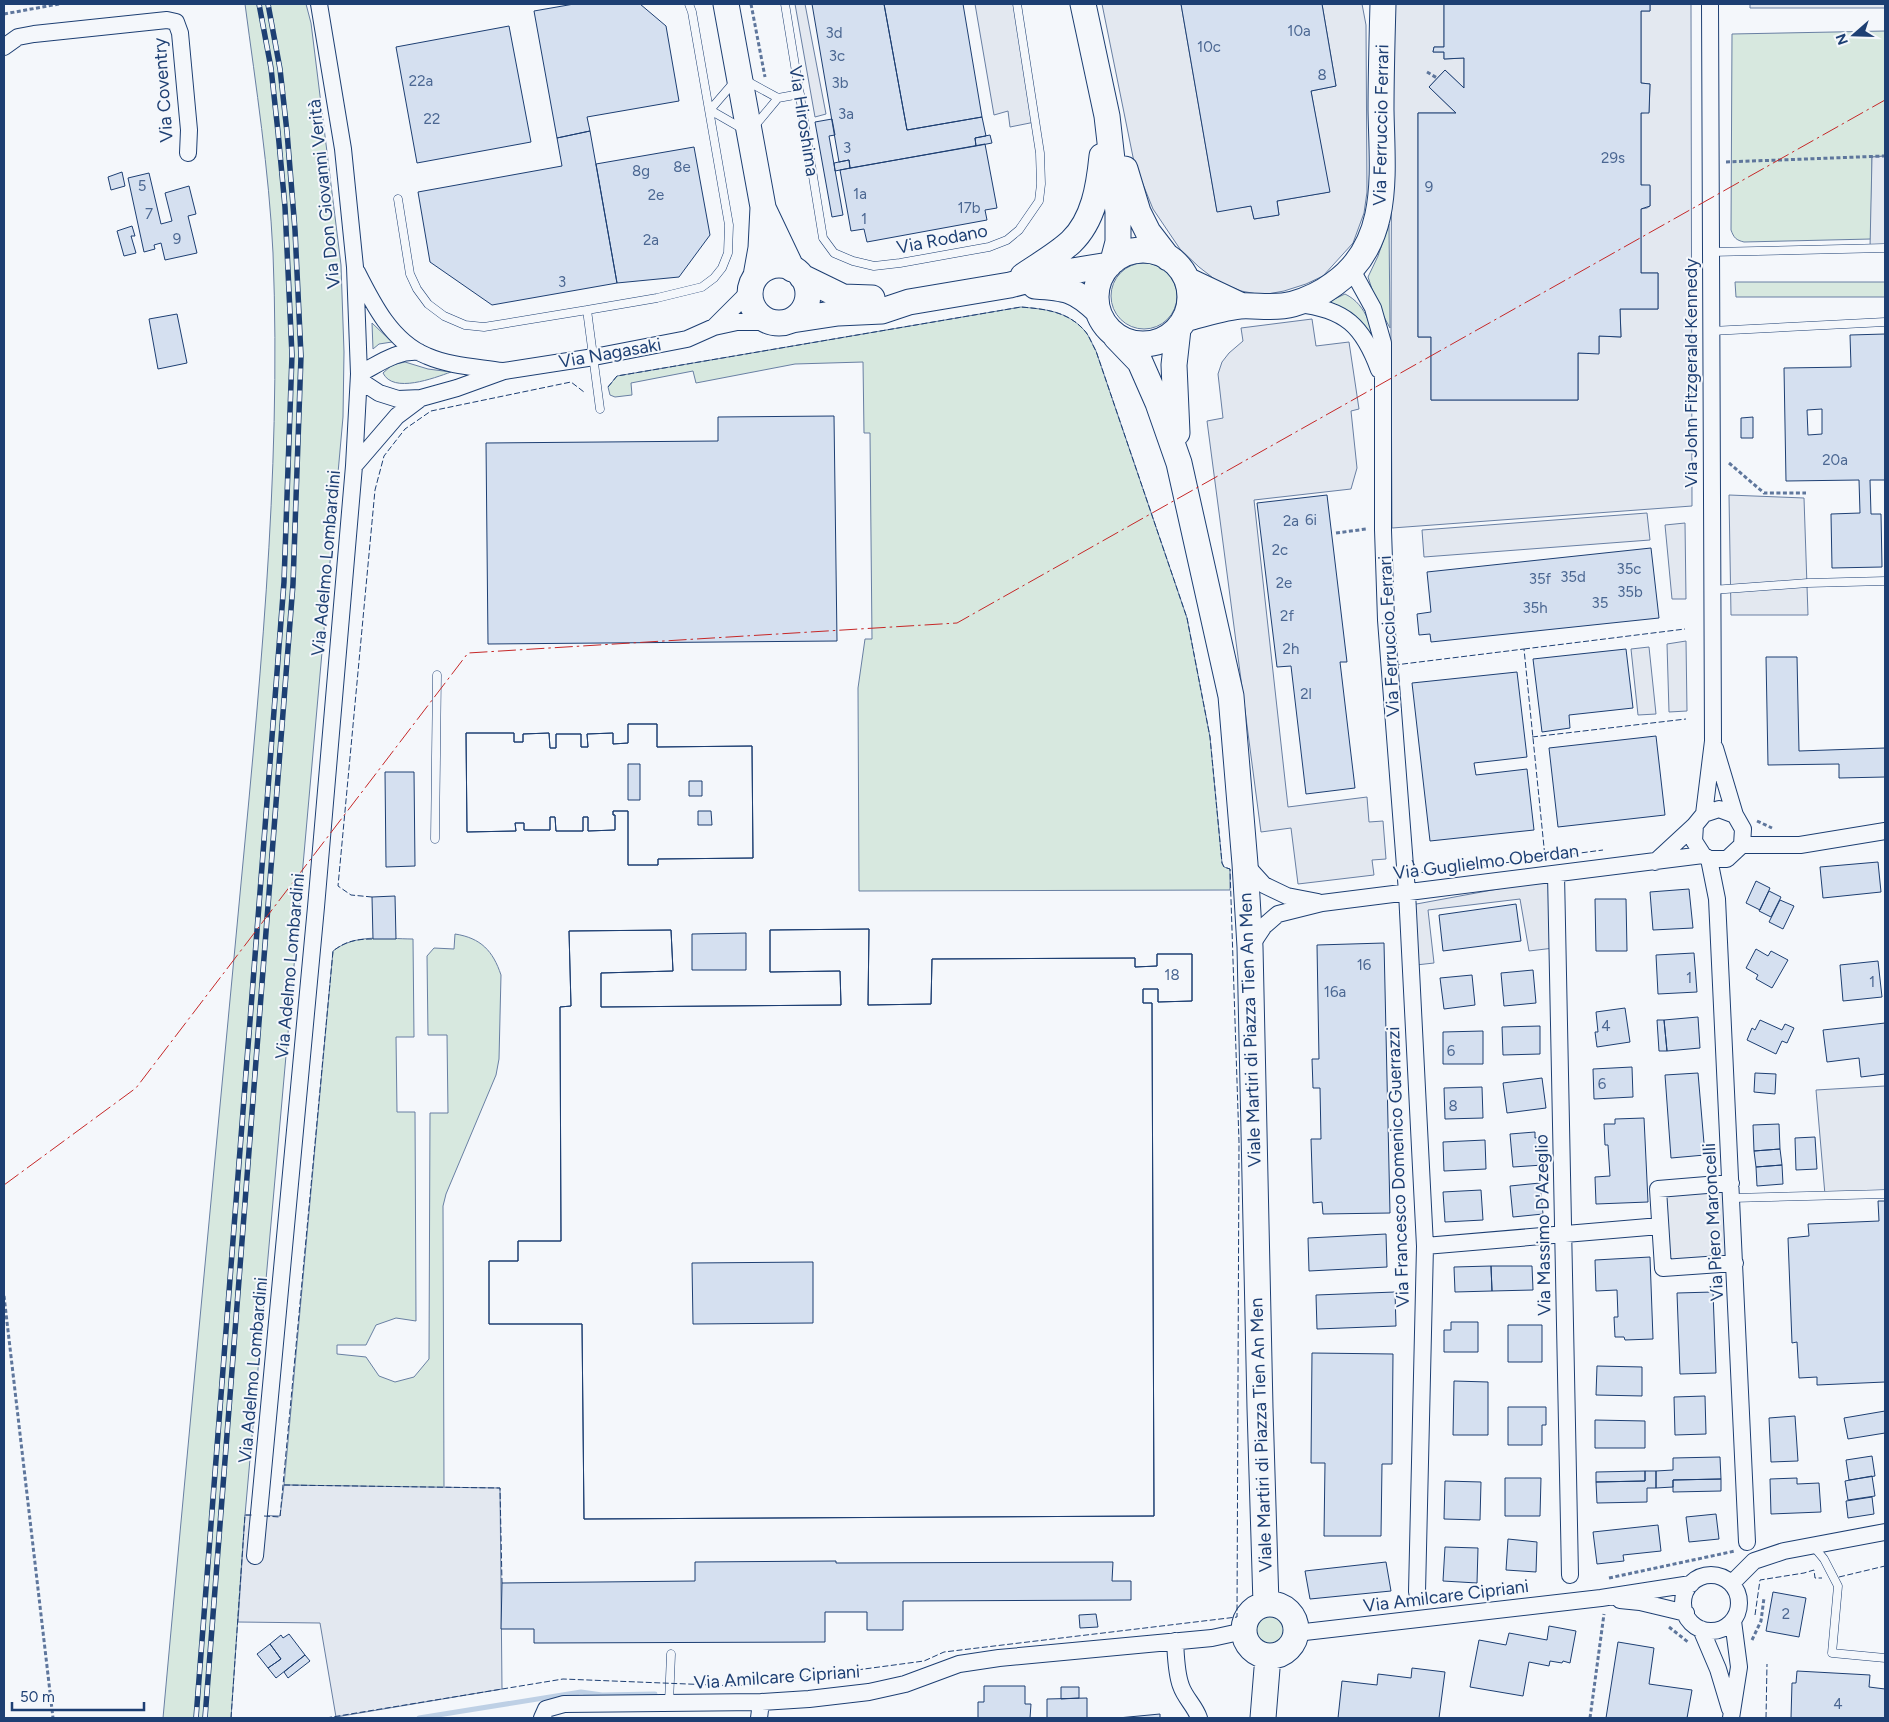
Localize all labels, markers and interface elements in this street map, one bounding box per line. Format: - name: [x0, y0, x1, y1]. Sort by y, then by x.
- north arrow: [1829, 10, 1879, 60]
- house number: 10a: [1287, 22, 1311, 40]
- house number: 3d: [826, 24, 842, 42]
- text: N: [1832, 31, 1852, 47]
- street label: Via Coventry: [148, 36, 178, 143]
- house number: 10c: [1197, 38, 1221, 56]
- street label: Via Ferruccio Ferrari: [1369, 44, 1393, 206]
- house number: 3c: [829, 47, 845, 65]
- street label: Via Hiroshima: [784, 64, 824, 178]
- house number: 8: [1317, 66, 1327, 84]
- house number: 22a: [409, 72, 433, 90]
- house number: 3b: [832, 74, 849, 92]
- street label: Via Don Giovanni Verità: [303, 98, 345, 290]
- house number: 3a: [838, 105, 854, 123]
- house number: 22: [424, 110, 440, 128]
- house number: 3: [843, 139, 851, 157]
- house number: 29s: [1601, 149, 1625, 167]
- house number: 8e: [673, 158, 691, 176]
- house number: 8g: [632, 162, 650, 180]
- house number: 5: [138, 177, 146, 195]
- house number: 9: [1425, 178, 1433, 196]
- house number: 1a: [853, 185, 867, 203]
- house number: 2e: [648, 186, 664, 204]
- house number: 17b: [957, 199, 981, 217]
- house number: 7: [145, 205, 153, 223]
- house number: 1: [861, 210, 867, 228]
- street label: Via Rodano: [895, 219, 989, 259]
- house number: 9: [173, 230, 181, 248]
- house number: 2a: [643, 231, 659, 249]
- street label: Via John Fitzgerald Kennedy: [1680, 258, 1702, 488]
- house number: 3: [558, 273, 566, 291]
- street label: Via Nagasaki: [557, 333, 663, 373]
- house number: 20a: [1822, 451, 1848, 469]
- street label: Via Adelmo Lombardini: [307, 469, 345, 657]
- house number: 6i: [1305, 511, 1317, 529]
- house number: 2a: [1283, 512, 1299, 530]
- house number: 2c: [1272, 541, 1288, 559]
- street label: Via Ferruccio Ferrari: [1374, 555, 1404, 717]
- house number: 35c: [1617, 560, 1641, 578]
- house number: 35d: [1560, 568, 1586, 586]
- house number: 35f: [1529, 570, 1552, 588]
- house number: 2e: [1276, 574, 1292, 592]
- house number: 35b: [1617, 583, 1643, 601]
- house number: 35: [1592, 594, 1608, 612]
- house number: 35h: [1522, 599, 1548, 617]
- house number: 2f: [1280, 607, 1294, 625]
- house number: 2h: [1283, 640, 1299, 658]
- house number: 2l: [1300, 685, 1312, 703]
- street label: Via Guglielmo Oberdan: [1392, 840, 1580, 884]
- street label: Via Adelmo Lombardini: [271, 872, 309, 1060]
- street label: Viale Martiri di Piazza Tien An Men: [1234, 892, 1266, 1168]
- house number: 16: [1357, 956, 1372, 974]
- house number: 18: [1164, 966, 1180, 984]
- house number: 1: [1686, 969, 1692, 987]
- house number: 1: [1869, 973, 1875, 991]
- house number: 16a: [1324, 983, 1346, 1001]
- house number: 4: [1601, 1017, 1611, 1035]
- street label: Via Francesco Domenico Guerrazzi: [1382, 1026, 1414, 1308]
- house number: 6: [1447, 1042, 1456, 1060]
- house number: 6: [1598, 1075, 1607, 1093]
- house number: 8: [1448, 1097, 1458, 1115]
- street label: Via Massimo D'Azeglio: [1530, 1134, 1556, 1316]
- street label: Via Piero Maroncelli: [1698, 1142, 1728, 1302]
- street label: Via Adelmo Lombardini: [234, 1276, 272, 1464]
- street label: Viale Martiri di Piazza Tien An Men: [1245, 1297, 1277, 1573]
- street label: Via Amilcare Cipriani: [1362, 1575, 1530, 1617]
- house number: 2: [1782, 1605, 1790, 1623]
- street label: Via Amilcare Cipriani: [693, 1660, 861, 1694]
- scale bar: [12, 1680, 145, 1712]
- text: 50 m: [20, 1688, 55, 1706]
- house number: 4: [1833, 1695, 1843, 1713]

